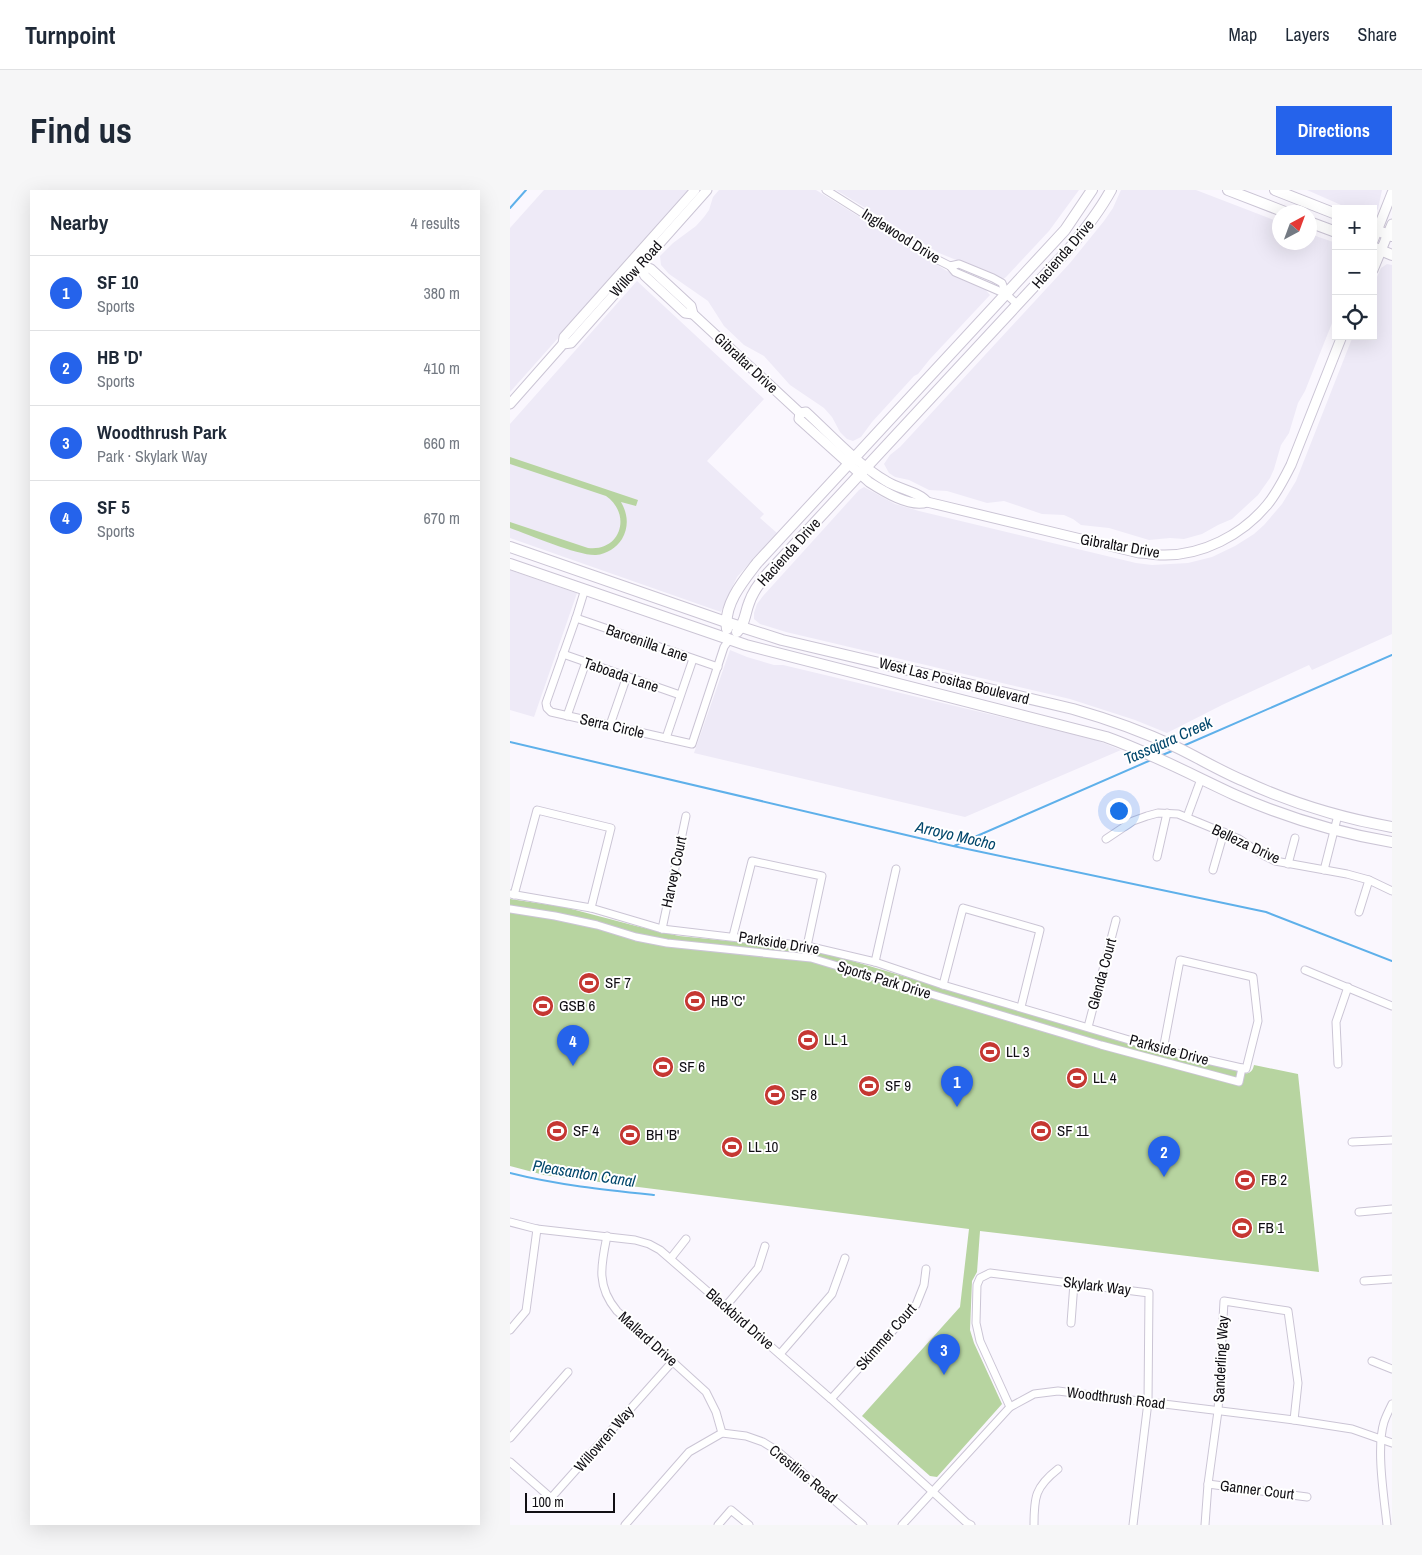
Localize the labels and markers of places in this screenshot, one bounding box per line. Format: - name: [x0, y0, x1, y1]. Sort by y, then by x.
- sports icon: SF 7: [577, 971, 601, 995]
- place label: SF 7: [605, 972, 631, 993]
- sports icon: HB 'C': [683, 989, 707, 1013]
- place label: HB 'C': [711, 990, 745, 1011]
- sports icon: GSB 6: [531, 994, 555, 1018]
- place label: GSB 6: [559, 995, 595, 1016]
- pin: 4: [557, 1025, 589, 1066]
- sports icon: LL 1: [796, 1028, 820, 1052]
- place label: LL 1: [824, 1029, 848, 1050]
- sports icon: LL 3: [978, 1040, 1002, 1064]
- place label: LL 3: [1006, 1041, 1030, 1062]
- sports icon: SF 6: [651, 1055, 675, 1079]
- place label: SF 6: [679, 1056, 705, 1077]
- pin: 1: [941, 1066, 973, 1107]
- sports icon: LL 4: [1065, 1066, 1089, 1090]
- place label: LL 4: [1093, 1067, 1117, 1088]
- sports icon: SF 9: [857, 1074, 881, 1098]
- place label: SF 9: [885, 1075, 911, 1096]
- sports icon: SF 8: [763, 1083, 787, 1107]
- place label: SF 8: [791, 1084, 817, 1105]
- sports icon: SF 4: [545, 1119, 569, 1143]
- sports icon: SF 11: [1029, 1119, 1053, 1143]
- place label: SF 4: [573, 1120, 599, 1141]
- place label: SF 11: [1057, 1120, 1089, 1141]
- sports icon: BH 'B': [618, 1123, 642, 1147]
- place label: BH 'B': [646, 1124, 679, 1145]
- sports icon: LL 10: [720, 1135, 744, 1159]
- place label: LL 10: [748, 1136, 778, 1157]
- pin: 2: [1148, 1136, 1180, 1177]
- sports icon: FB 2: [1233, 1168, 1257, 1192]
- place label: FB 2: [1261, 1169, 1287, 1190]
- sports icon: FB 1: [1230, 1216, 1254, 1240]
- place label: FB 1: [1258, 1217, 1284, 1238]
- pin: 3: [928, 1334, 960, 1375]

